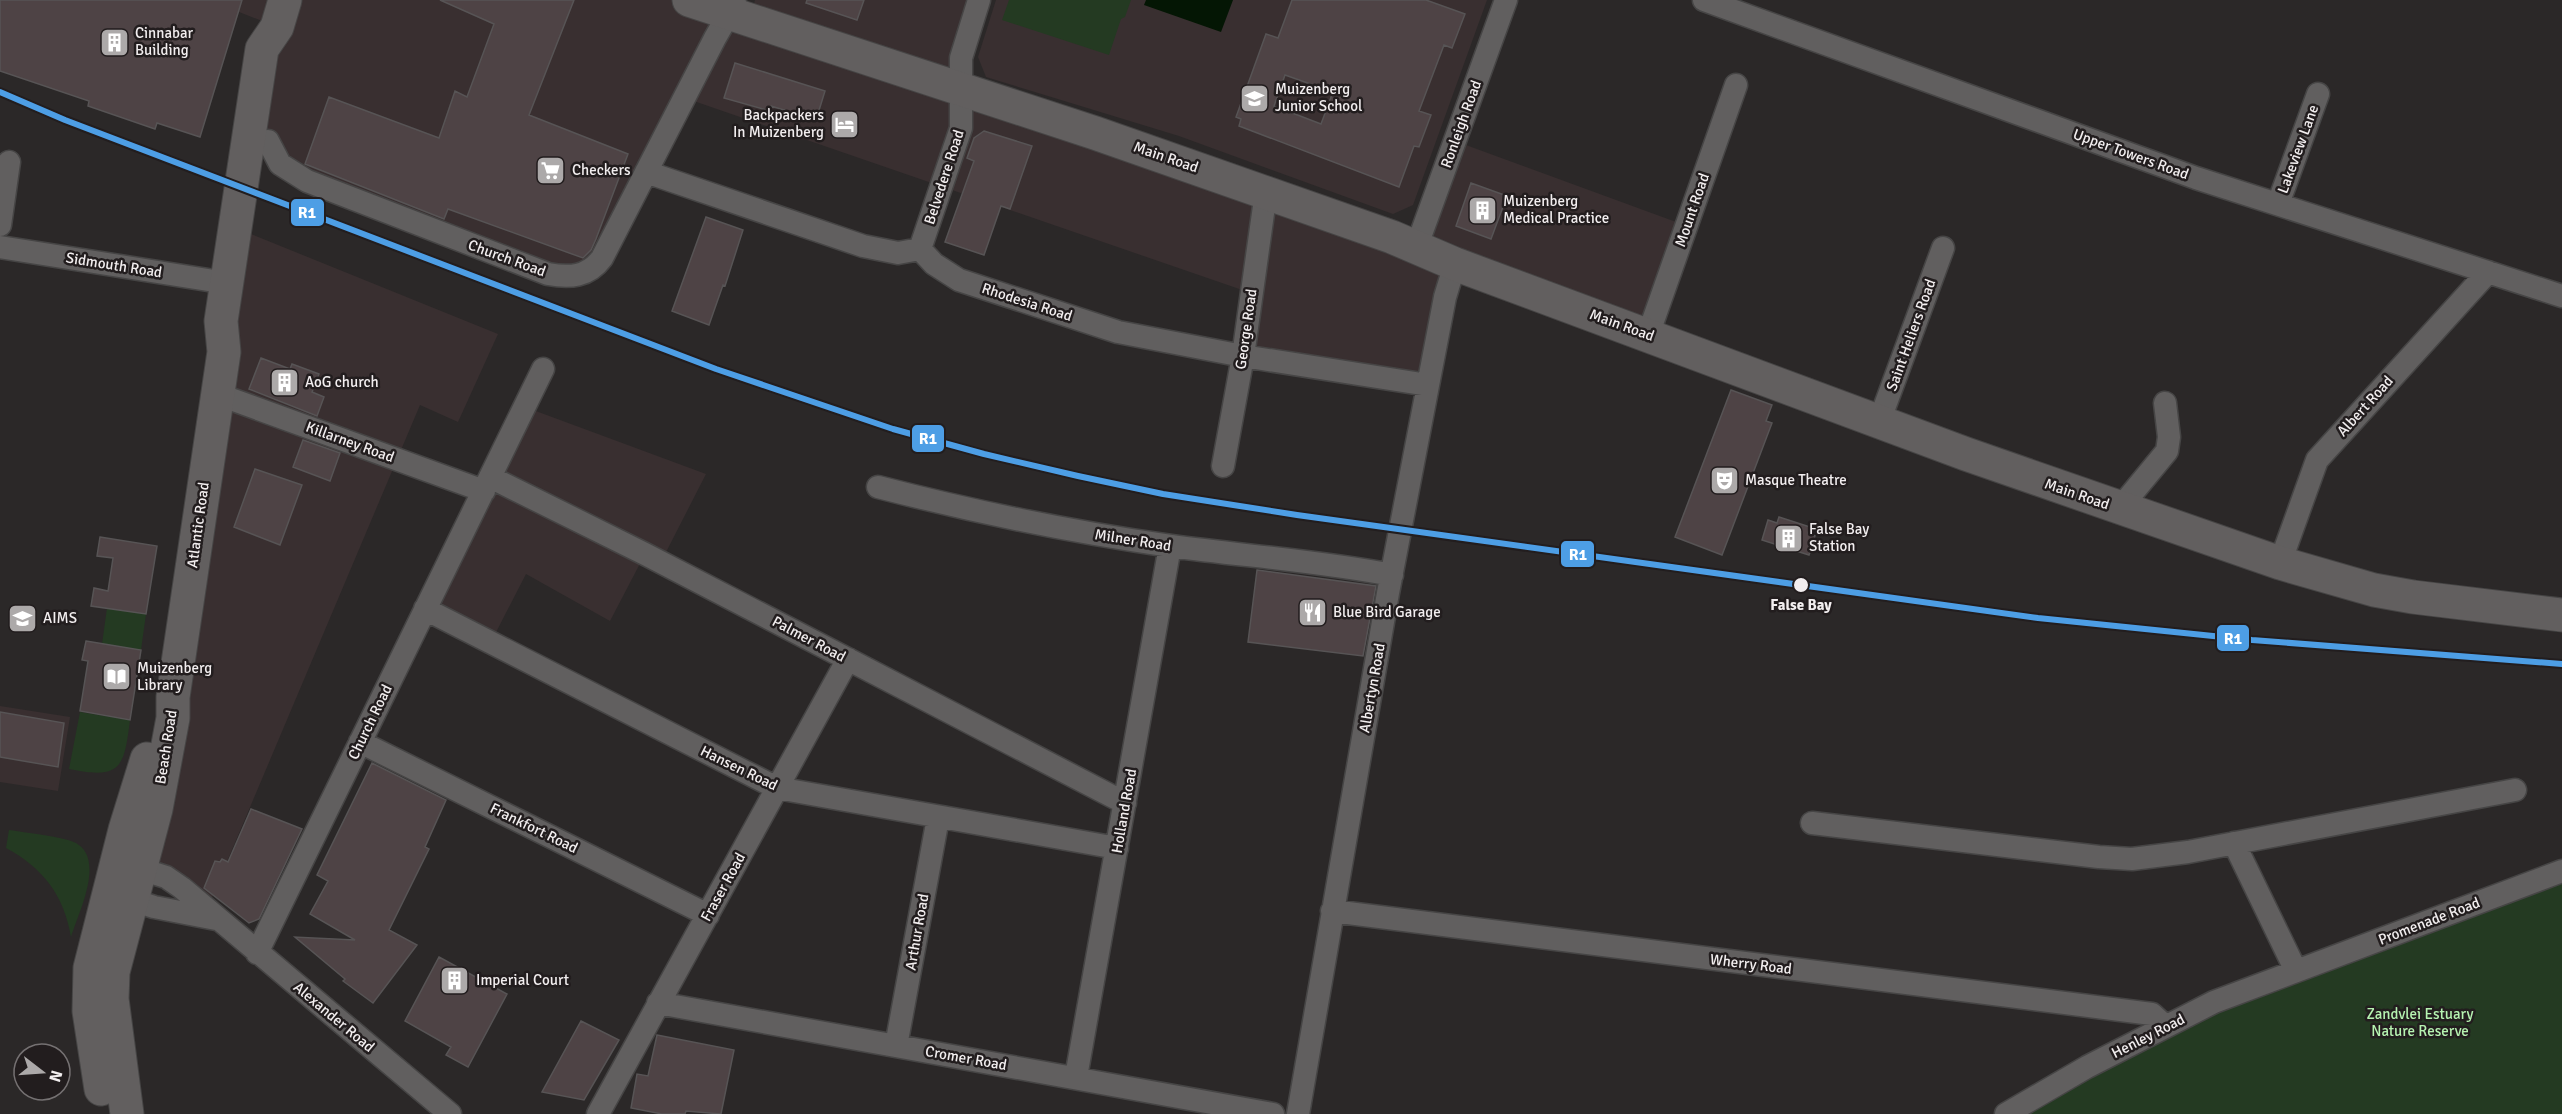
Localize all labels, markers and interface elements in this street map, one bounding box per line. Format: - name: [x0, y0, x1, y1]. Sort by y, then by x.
- place label: Cinnabar Building: [135, 24, 194, 59]
- building icon: Cinnabar Building: [98, 26, 130, 58]
- street label: Ronleigh Road: [1437, 78, 1485, 170]
- place label: Muizenberg Junior School: [1275, 80, 1362, 115]
- school or university icon: Muizenberg Junior School: [1238, 82, 1270, 114]
- street label: Lakeview Lane: [2274, 102, 2322, 196]
- place label: Backpackers In Muizenberg: [733, 106, 824, 141]
- hotel icon: Backpackers In Muizenberg: [829, 108, 861, 140]
- street label: Upper Towers Road: [2071, 125, 2191, 183]
- street label: Belvedere Road: [920, 127, 968, 227]
- street label: Main Road: [1131, 138, 1201, 176]
- supermarket icon: Checkers: [535, 154, 567, 186]
- place label: Checkers: [572, 161, 631, 179]
- street label: Mount Road: [1671, 171, 1713, 249]
- place label: Muizenberg Medical Practice: [1503, 192, 1609, 227]
- building icon: Muizenberg Medical Practice: [1466, 194, 1498, 226]
- line badge: R1: [290, 198, 325, 227]
- text: R1: [298, 203, 317, 223]
- street label: Church Road: [466, 236, 548, 280]
- street label: Sidmouth Road: [65, 249, 163, 281]
- street label: Saint Heliers Road: [1882, 277, 1940, 393]
- street label: Rhodesia Road: [979, 279, 1075, 325]
- street label: George Road: [1231, 288, 1261, 370]
- street label: Main Road: [1587, 305, 1657, 345]
- building icon: AoG church: [268, 366, 300, 398]
- street label: Albert Road: [2333, 372, 2397, 440]
- place label: AoG church: [305, 373, 379, 391]
- street label: Killarney Road: [303, 418, 397, 466]
- line badge: R1: [911, 424, 945, 453]
- text: R1: [919, 429, 938, 449]
- theatre icon: Masque Theatre: [1708, 464, 1740, 496]
- place label: Masque Theatre: [1745, 471, 1847, 489]
- street label: Main Road: [2042, 475, 2112, 513]
- street label: Atlantic Road: [183, 481, 213, 569]
- place label: False Bay Station: [1809, 520, 1869, 555]
- building icon: False Bay Station: [1772, 522, 1804, 554]
- street label: Milner Road: [1093, 525, 1173, 555]
- line badge: R1: [1560, 540, 1595, 568]
- text: R1: [1569, 545, 1588, 565]
- marker: False Bay: [1792, 576, 1810, 594]
- restaurant icon: Blue Bird Garage: [1296, 596, 1328, 628]
- place label: False Bay: [1770, 596, 1832, 614]
- school or university icon: AIMS: [6, 602, 38, 634]
- place label: Blue Bird Garage: [1333, 603, 1441, 621]
- place label: AIMS: [43, 609, 77, 627]
- street label: Palmer Road: [769, 612, 849, 666]
- line badge: R1: [2216, 624, 2250, 652]
- text: R1: [2224, 629, 2243, 649]
- street label: Albertyn Road: [1355, 642, 1389, 734]
- place label: Muizenberg Library: [137, 659, 212, 694]
- library icon: Muizenberg Library: [100, 661, 132, 693]
- street label: Church Road: [344, 681, 396, 762]
- street label: Beach Road: [151, 709, 181, 785]
- street label: Hansen Road: [698, 742, 781, 794]
- street label: Holland Road: [1108, 767, 1140, 855]
- street label: Frankfort Road: [487, 799, 581, 857]
- street label: Fraser Road: [697, 850, 749, 924]
- street label: Arthur Road: [901, 892, 933, 972]
- street label: Promenade Road: [2376, 893, 2482, 949]
- street label: Wherry Road: [1709, 950, 1793, 978]
- building icon: Imperial Court: [439, 964, 471, 996]
- place label: Imperial Court: [476, 971, 569, 989]
- street label: Alexander Road: [290, 978, 378, 1056]
- park label: Zandvlei Estuary Nature Reserve: [2367, 1005, 2473, 1040]
- street label: Henley Road: [2108, 1010, 2188, 1062]
- north arrow: [12, 1042, 72, 1102]
- street label: Cromer Road: [924, 1042, 1008, 1074]
- text: N: [44, 1068, 67, 1084]

